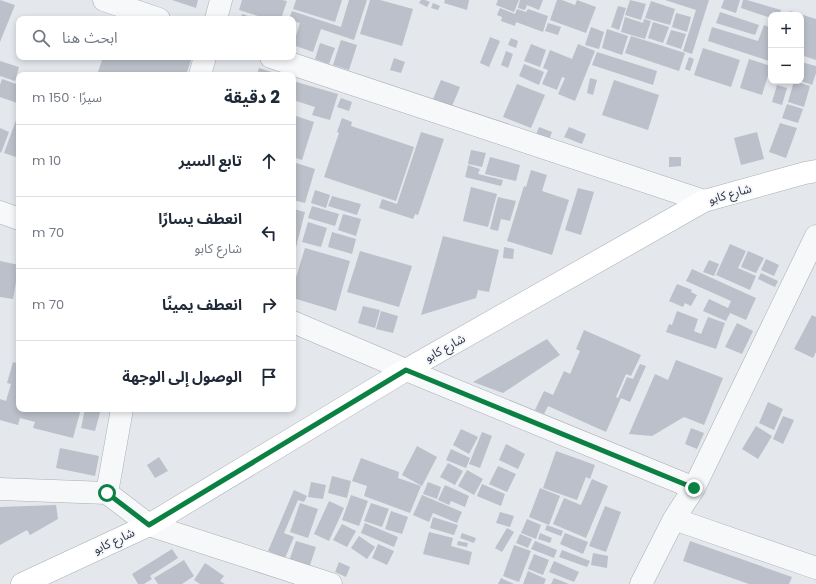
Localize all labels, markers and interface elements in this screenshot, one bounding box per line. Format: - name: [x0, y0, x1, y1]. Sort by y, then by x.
- map controls: [768, 12, 804, 84]
- button: +: [768, 12, 804, 48]
- search box: [16, 16, 296, 60]
- icon: search: [30, 27, 52, 49]
- text: ابحث هنا: [62, 27, 118, 48]
- button: −: [768, 48, 804, 84]
- text: 2 دقيقة: [224, 85, 280, 109]
- text: سيرًا · 150 m: [32, 88, 102, 107]
- text: تابع السير: [179, 150, 242, 171]
- icon: ahead: [258, 150, 280, 172]
- text: 10 m: [32, 151, 61, 170]
- street label: شارع كابو: [706, 179, 754, 209]
- text: انعطف يسارًا: [158, 208, 242, 229]
- icon: left: [258, 222, 280, 244]
- text: 70 m: [32, 223, 64, 242]
- text: شارع كابو: [194, 239, 242, 258]
- text: انعطف يمينًا: [162, 294, 242, 315]
- icon: right: [258, 294, 280, 316]
- text: 70 m: [32, 295, 64, 314]
- street label: شارع كابو: [421, 329, 469, 367]
- text: الوصول إلى الوجهة: [122, 366, 242, 387]
- icon: arrive: [258, 366, 280, 388]
- route end: [685, 479, 703, 497]
- route start: [98, 484, 116, 502]
- street label: شارع كابو: [90, 524, 138, 558]

